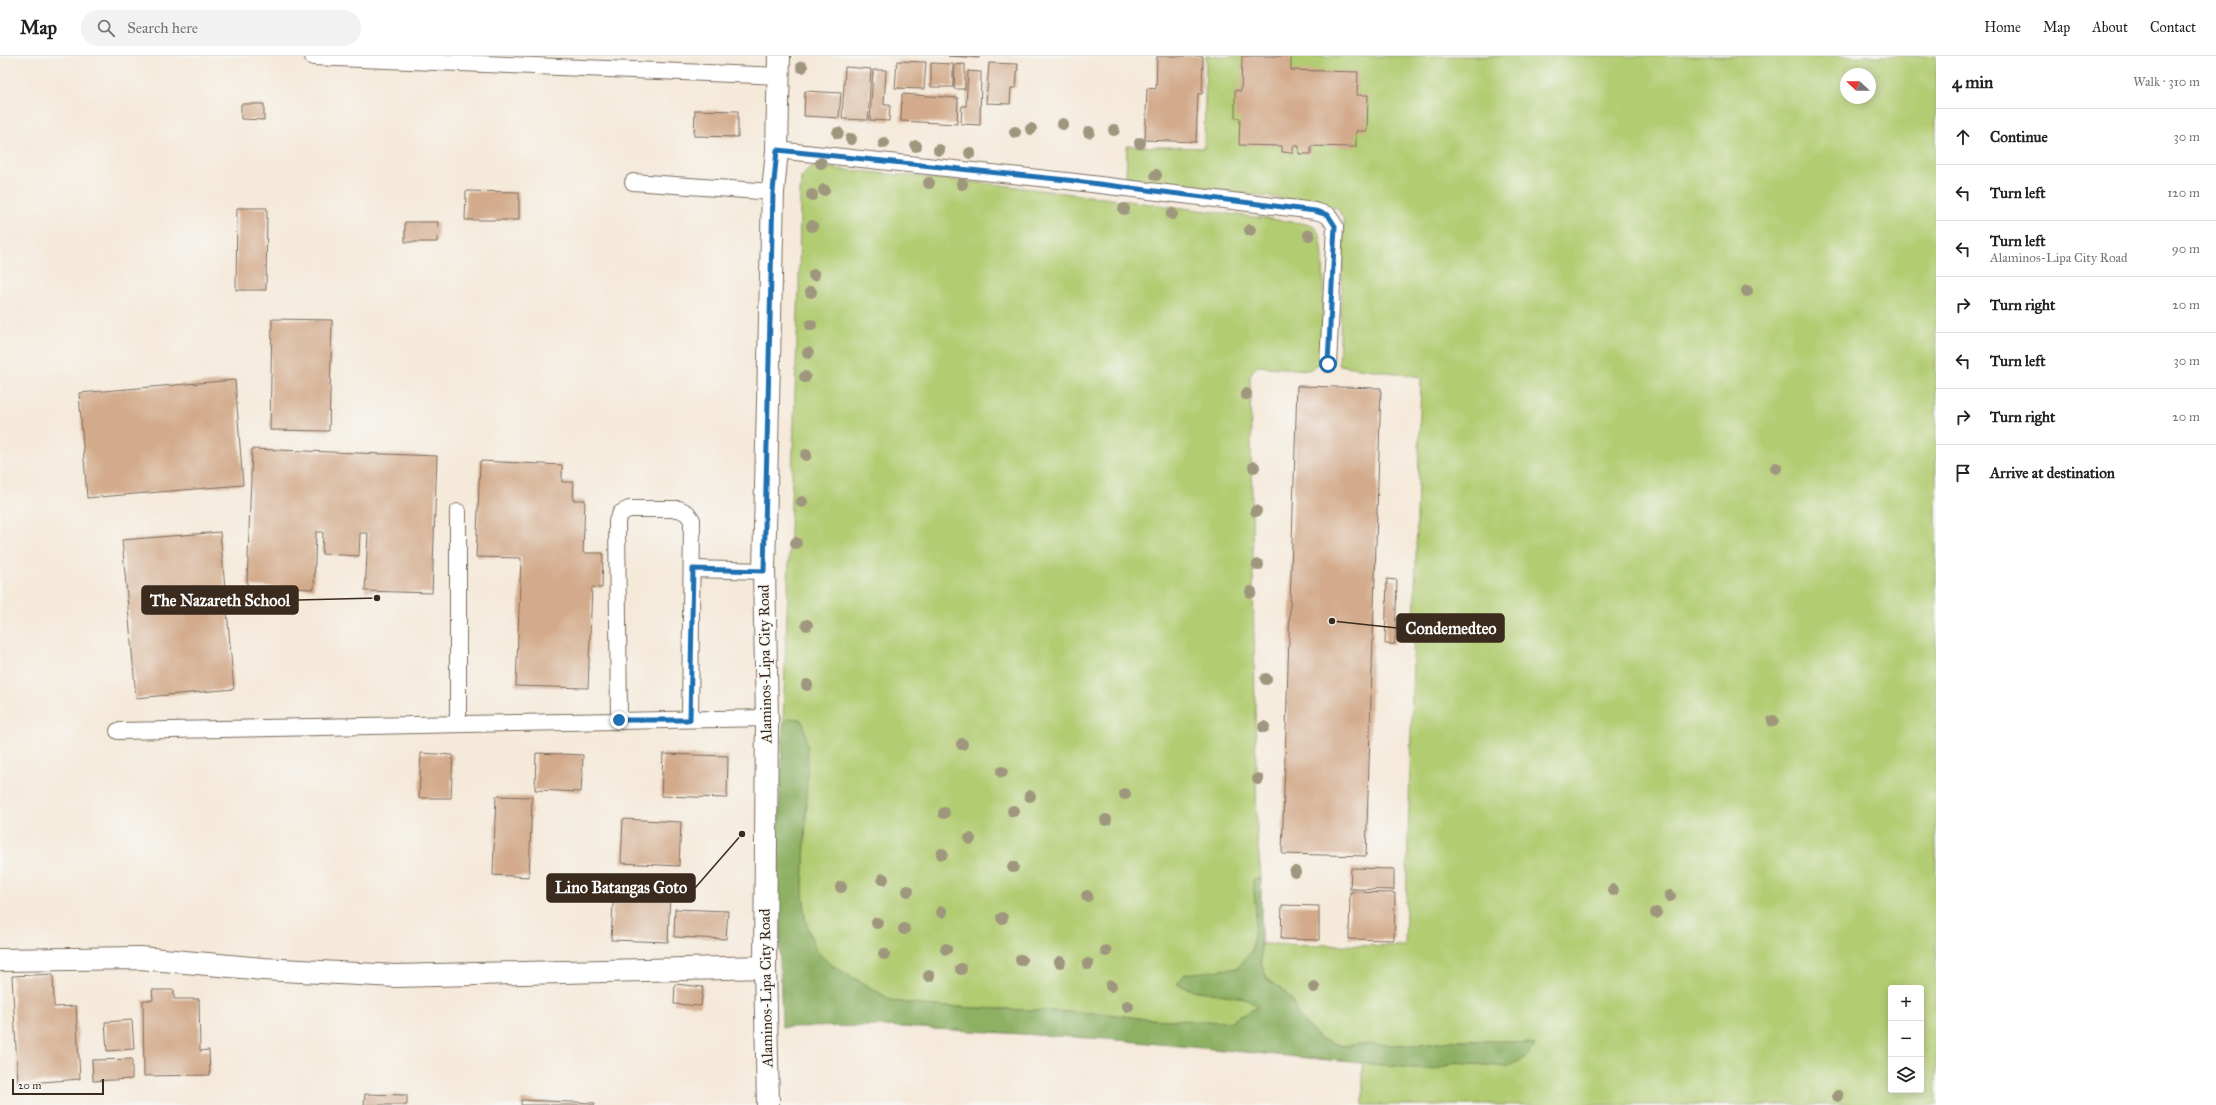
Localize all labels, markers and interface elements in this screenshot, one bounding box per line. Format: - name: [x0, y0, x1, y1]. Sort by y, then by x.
- search box: [81, 10, 361, 46]
- text: Map: [20, 16, 57, 39]
- icon: search: [95, 17, 117, 39]
- text: Search here: [127, 19, 198, 37]
- text: Home: [1984, 19, 2021, 36]
- text: Map: [2043, 19, 2070, 36]
- text: About: [2092, 19, 2128, 36]
- text: Contact: [2150, 19, 2196, 36]
- north arrow: [1840, 68, 1876, 104]
- text: 4 min: [1952, 72, 1993, 93]
- text: Walk · 310 m: [2133, 74, 2200, 90]
- icon: ahead: [1952, 126, 1974, 148]
- text: Continue: [1990, 128, 2048, 146]
- text: 30 m: [2174, 129, 2200, 145]
- icon: left: [1952, 182, 1974, 204]
- text: Turn left: [1990, 184, 2046, 202]
- text: 120 m: [2167, 185, 2200, 201]
- text: Turn left: [1990, 232, 2046, 250]
- icon: left: [1952, 238, 1974, 260]
- text: 90 m: [2172, 241, 2200, 257]
- text: Alaminos-Lipa City Road: [1990, 250, 2128, 266]
- icon: right: [1952, 294, 1974, 316]
- text: Turn right: [1990, 296, 2055, 314]
- text: 20 m: [2172, 297, 2200, 313]
- icon: left: [1952, 350, 1974, 372]
- text: Turn left: [1990, 352, 2046, 370]
- text: 30 m: [2174, 353, 2200, 369]
- route start: [1319, 355, 1337, 373]
- icon: right: [1952, 406, 1974, 428]
- text: Turn right: [1990, 408, 2055, 426]
- text: 20 m: [2172, 409, 2200, 425]
- icon: arrive: [1952, 462, 1974, 484]
- text: Arrive at destination: [1990, 464, 2115, 482]
- street label: Alaminos-Lipa City Road: [755, 584, 775, 745]
- callout: The Nazareth School: [142, 586, 298, 614]
- text: The Nazareth School: [149, 591, 291, 610]
- callout: Condemedteo: [1397, 614, 1504, 642]
- text: Condemedteo: [1406, 619, 1497, 638]
- route end: [610, 711, 628, 729]
- callout: Lino Batangas Goto: [547, 874, 695, 902]
- text: Lino Batangas Goto: [555, 878, 687, 898]
- street label: Alaminos-Lipa City Road: [756, 908, 776, 1069]
- map controls: [1888, 985, 1924, 1093]
- button: +: [1888, 985, 1924, 1021]
- button: −: [1888, 1021, 1924, 1057]
- button: layers: [1888, 1057, 1924, 1093]
- scale bar: [12, 1077, 104, 1096]
- text: 20 m: [18, 1079, 41, 1092]

